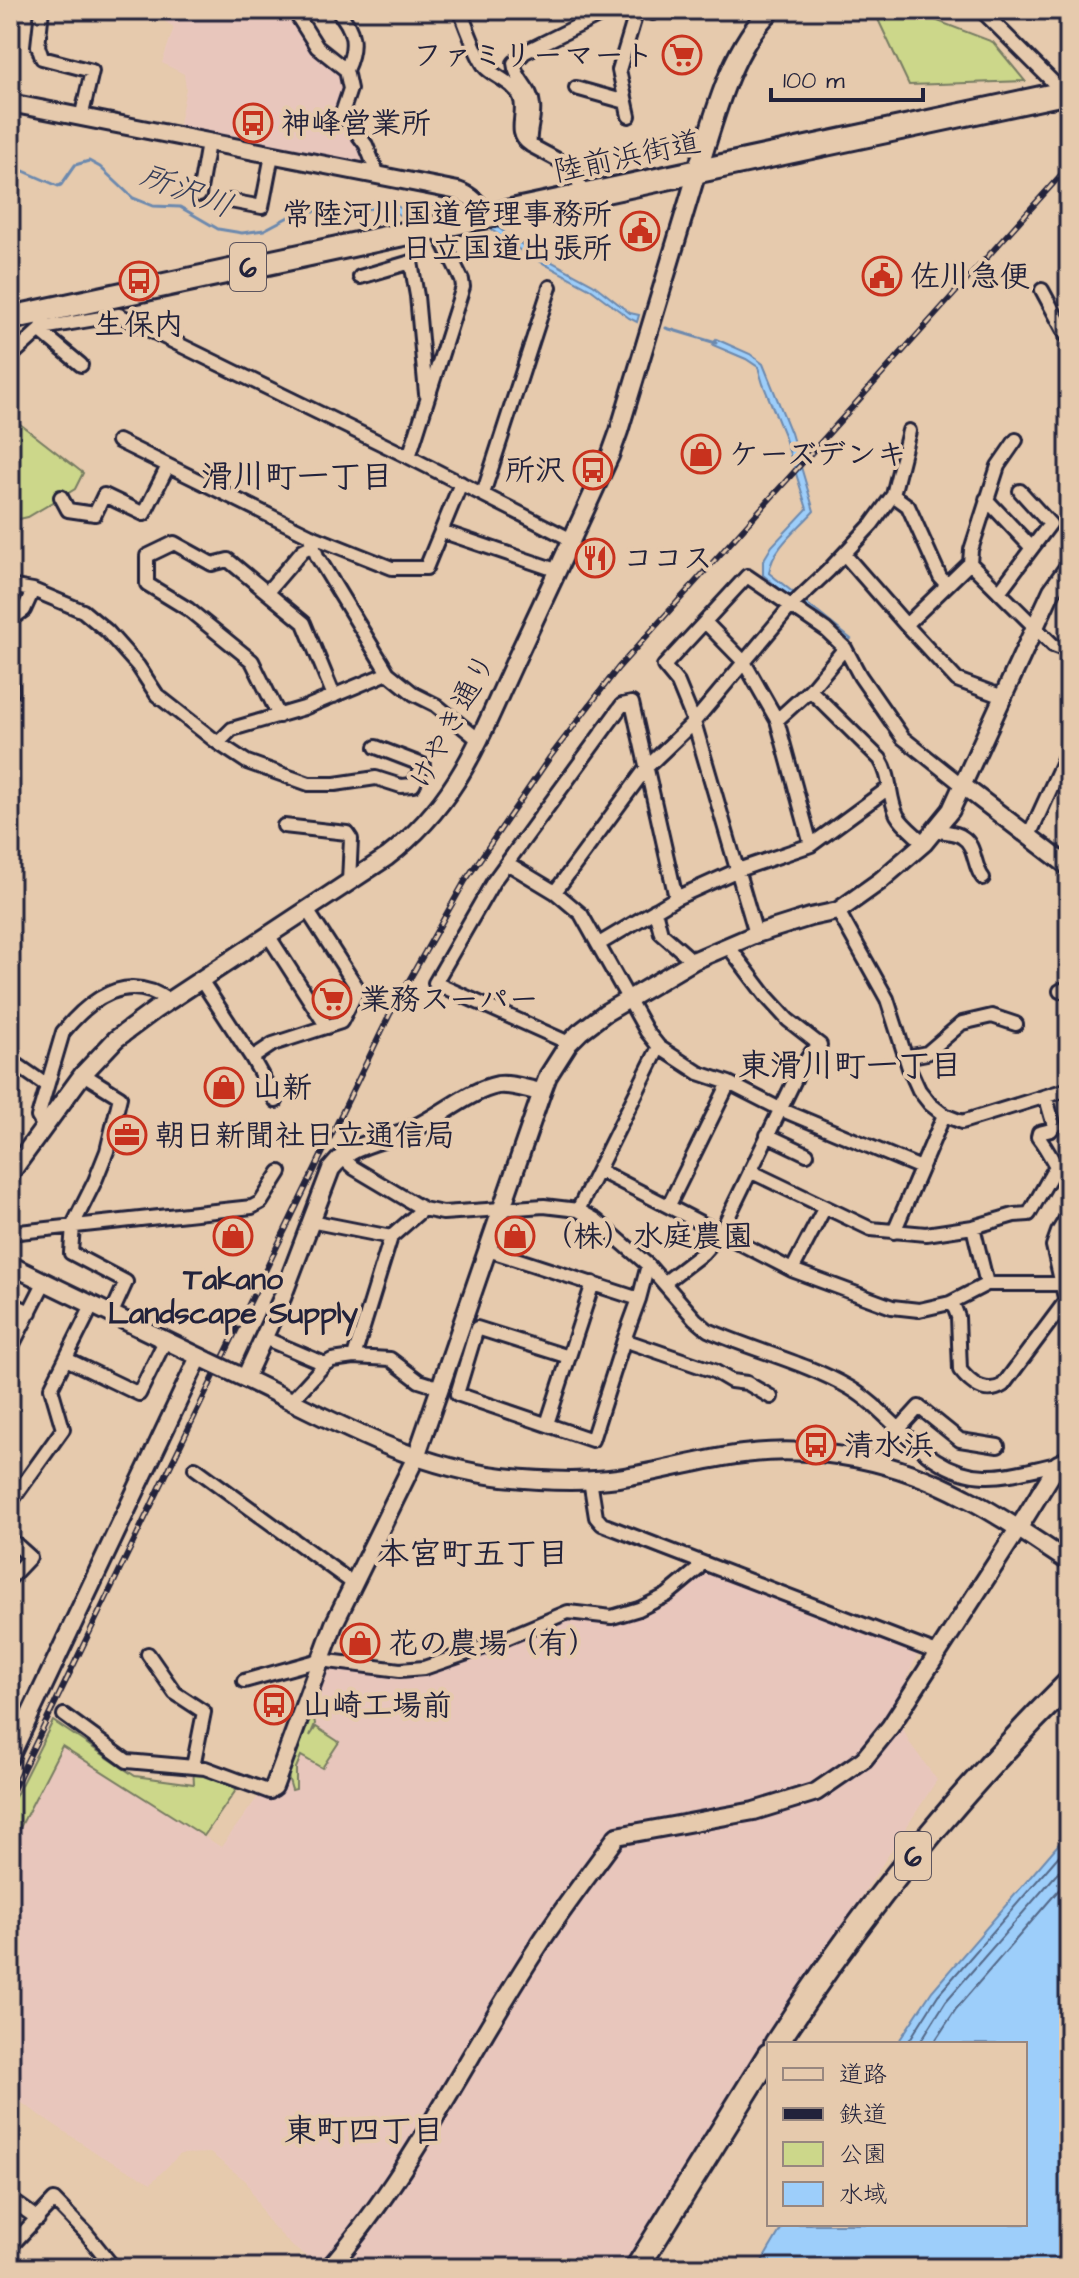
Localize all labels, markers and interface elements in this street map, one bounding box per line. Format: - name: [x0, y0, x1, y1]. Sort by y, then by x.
- supermarket icon: ファミリーマート: [661, 34, 703, 76]
- place label: ファミリーマート: [413, 35, 654, 77]
- scale bar: [771, 52, 923, 102]
- text: 100 m: [783, 64, 845, 98]
- bus stop icon: 神峰営業所: [232, 102, 274, 144]
- place label: 神峰営業所: [281, 103, 431, 145]
- street label: 陸前浜街道: [549, 121, 705, 193]
- water label: 所沢川: [134, 153, 239, 230]
- place label: 常陸河川国道管理事務所 日立国道出張所: [282, 194, 612, 270]
- public building icon: 常陸河川国道管理事務所 日立国道出張所: [619, 210, 661, 252]
- road number: 6: [230, 243, 266, 291]
- public building icon: 佐川急便: [861, 255, 903, 297]
- place label: 佐川急便: [910, 256, 1030, 298]
- bus stop icon: 生保内: [118, 260, 160, 302]
- place label: 生保内: [94, 304, 184, 346]
- shop icon: ケーズデンキ: [680, 433, 722, 475]
- place label: ケーズデンキ: [729, 434, 907, 476]
- bus stop icon: 所沢: [572, 449, 614, 491]
- place label: 所沢: [505, 450, 565, 492]
- district label: 滑川町一丁目: [201, 455, 393, 500]
- restaurant icon: ココス: [574, 537, 616, 579]
- place label: ココス: [623, 538, 713, 580]
- street label: けやき通り: [399, 645, 507, 798]
- supermarket icon: 業務スーパー: [311, 978, 353, 1020]
- place label: 業務スーパー: [360, 979, 539, 1021]
- district label: 東滑川町一丁目: [738, 1044, 962, 1089]
- shop icon: 山新: [203, 1066, 245, 1108]
- place label: 山新: [252, 1067, 312, 1109]
- office icon: 朝日新聞社日立通信局: [106, 1114, 148, 1156]
- place label: 朝日新聞社日立通信局: [155, 1115, 455, 1157]
- shop icon: Takano Landscape Supply: [212, 1215, 254, 1257]
- shop icon: （株）水庭農園: [494, 1215, 536, 1257]
- place label: （株）水庭農園: [543, 1216, 753, 1258]
- place label: Takano Landscape Supply: [108, 1259, 358, 1337]
- bus stop icon: 清水浜: [795, 1424, 837, 1466]
- place label: 清水浜: [844, 1425, 934, 1467]
- district label: 本宮町五丁目: [377, 1532, 569, 1577]
- shop icon: 花の農場（有）: [339, 1622, 381, 1664]
- place label: 花の農場（有）: [388, 1623, 598, 1665]
- bus stop icon: 山崎工場前: [253, 1684, 295, 1726]
- place label: 山崎工場前: [302, 1685, 452, 1727]
- road number: 6: [895, 1832, 931, 1880]
- legend: [767, 2042, 1027, 2226]
- text: 道路: [839, 2058, 887, 2092]
- text: 鉄道: [839, 2098, 887, 2132]
- district label: 東町四丁目: [284, 2109, 444, 2154]
- text: 公園: [839, 2138, 887, 2172]
- text: 水域: [839, 2178, 887, 2212]

